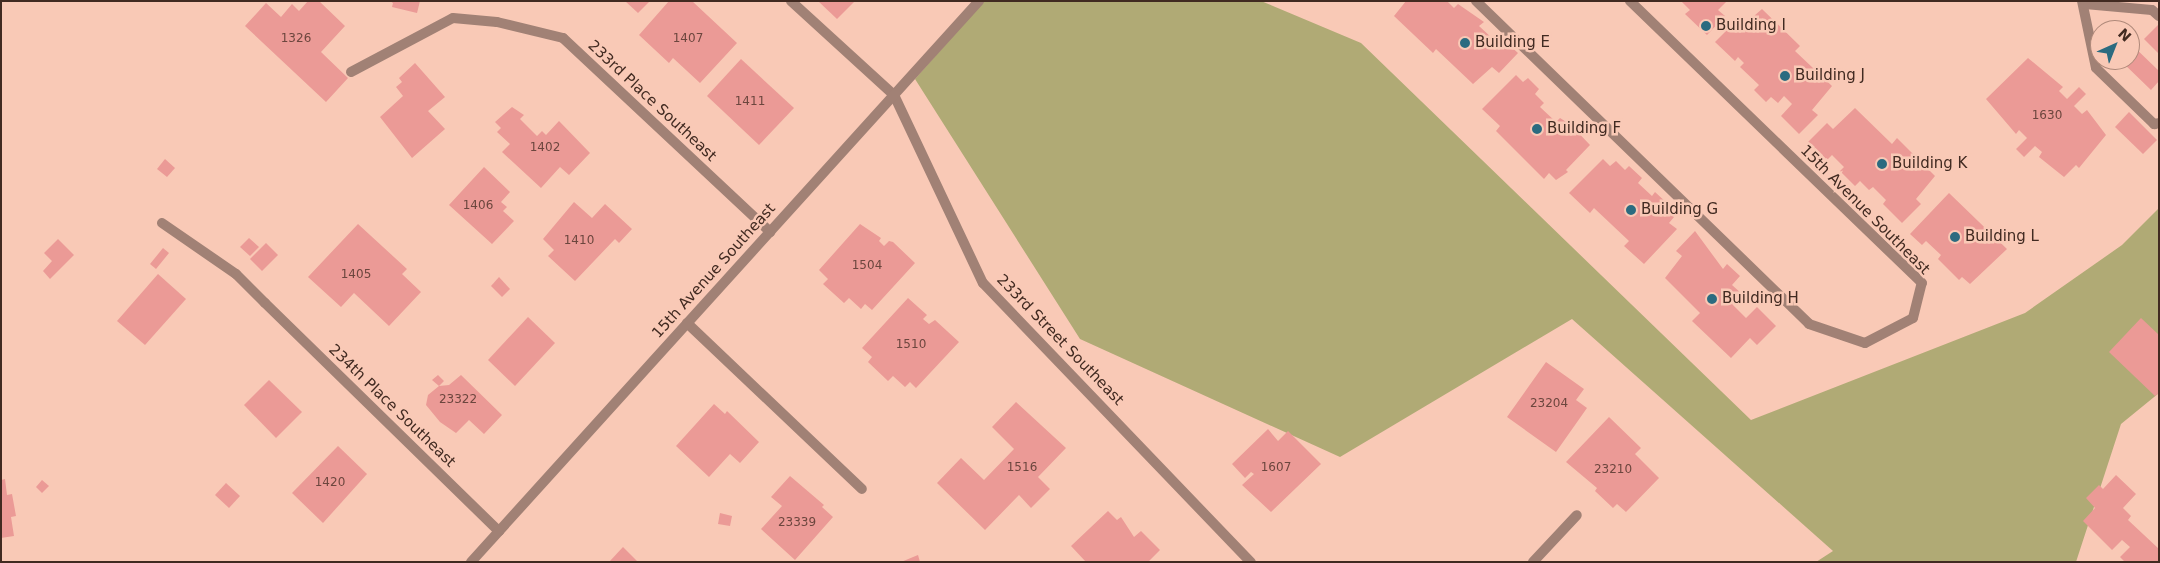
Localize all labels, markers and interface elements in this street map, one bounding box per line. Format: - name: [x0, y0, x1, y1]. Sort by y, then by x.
- place label: Building I: [1716, 17, 1786, 35]
- marker: Building I: [1700, 20, 1712, 32]
- north arrow: [2090, 20, 2140, 70]
- text: N: [2115, 25, 2134, 45]
- house number: 1326: [281, 32, 311, 46]
- house number: 1407: [673, 32, 703, 46]
- place label: Building E: [1475, 34, 1550, 52]
- street label: 233rd Place Southeast: [584, 37, 720, 165]
- marker: Building E: [1459, 37, 1471, 49]
- place label: Building J: [1795, 67, 1865, 85]
- marker: Building J: [1779, 70, 1791, 82]
- house number: 1411: [735, 95, 765, 109]
- house number: 1630: [2032, 109, 2062, 123]
- place label: Building F: [1547, 120, 1621, 138]
- marker: Building F: [1531, 123, 1543, 135]
- house number: 1402: [530, 141, 560, 155]
- street label: 15th Avenue Southeast: [1797, 142, 1933, 278]
- place label: Building K: [1892, 155, 1967, 173]
- marker: Building K: [1876, 158, 1888, 170]
- house number: 1406: [463, 199, 493, 213]
- street label: 15th Avenue Southeast: [649, 200, 779, 342]
- place label: Building G: [1641, 201, 1718, 219]
- marker: Building G: [1625, 204, 1637, 216]
- place label: Building L: [1965, 228, 2039, 246]
- marker: Building L: [1949, 231, 1961, 243]
- house number: 1410: [564, 234, 594, 248]
- house number: 1504: [852, 259, 882, 273]
- house number: 1405: [341, 268, 371, 282]
- street label: 233rd Street Southeast: [993, 271, 1127, 409]
- place label: Building H: [1722, 290, 1799, 308]
- marker: Building H: [1706, 293, 1718, 305]
- house number: 1510: [896, 338, 926, 352]
- street label: 234th Place Southeast: [325, 341, 459, 471]
- house number: 23322: [439, 393, 477, 407]
- house number: 23204: [1530, 397, 1568, 411]
- house number: 1516: [1007, 461, 1037, 475]
- house number: 1607: [1261, 461, 1291, 475]
- house number: 23210: [1594, 463, 1632, 477]
- house number: 1420: [315, 476, 345, 490]
- house number: 23339: [778, 516, 816, 530]

